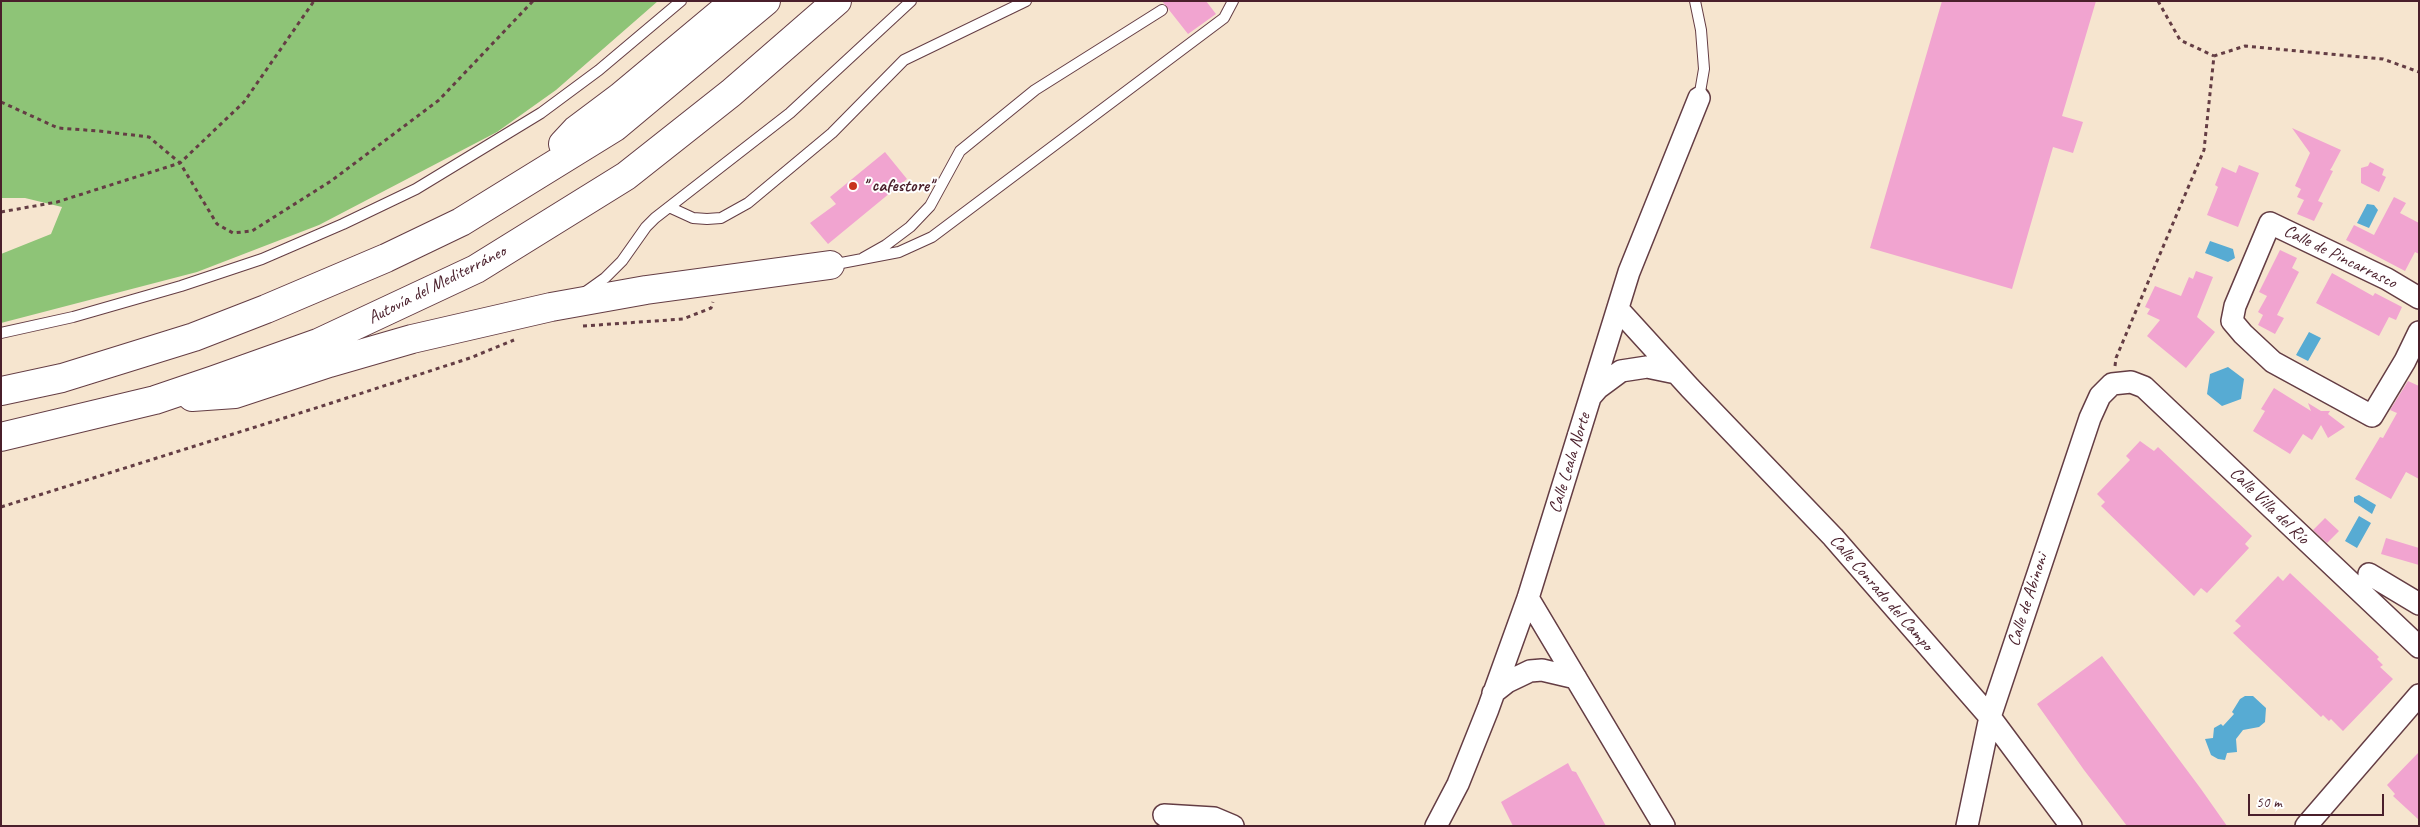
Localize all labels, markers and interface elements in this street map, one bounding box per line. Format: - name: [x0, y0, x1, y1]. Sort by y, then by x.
- place label: " cafestore": [863, 175, 933, 197]
- marker: " cafestore": [847, 180, 859, 192]
- street label: Calle de Pincarrasco: [2280, 220, 2400, 294]
- street label: Autovía del Mediterráneo: [364, 241, 510, 329]
- street label: Calle Leala Norte: [1545, 410, 1595, 516]
- street label: Calle Villa del Río: [2225, 463, 2313, 549]
- street label: Calle Conrado del Campo: [1825, 530, 1937, 656]
- street label: Calle de Abinoni: [2003, 551, 2053, 649]
- scale bar: [2250, 784, 2386, 816]
- text: 50 m: [2256, 793, 2282, 812]

